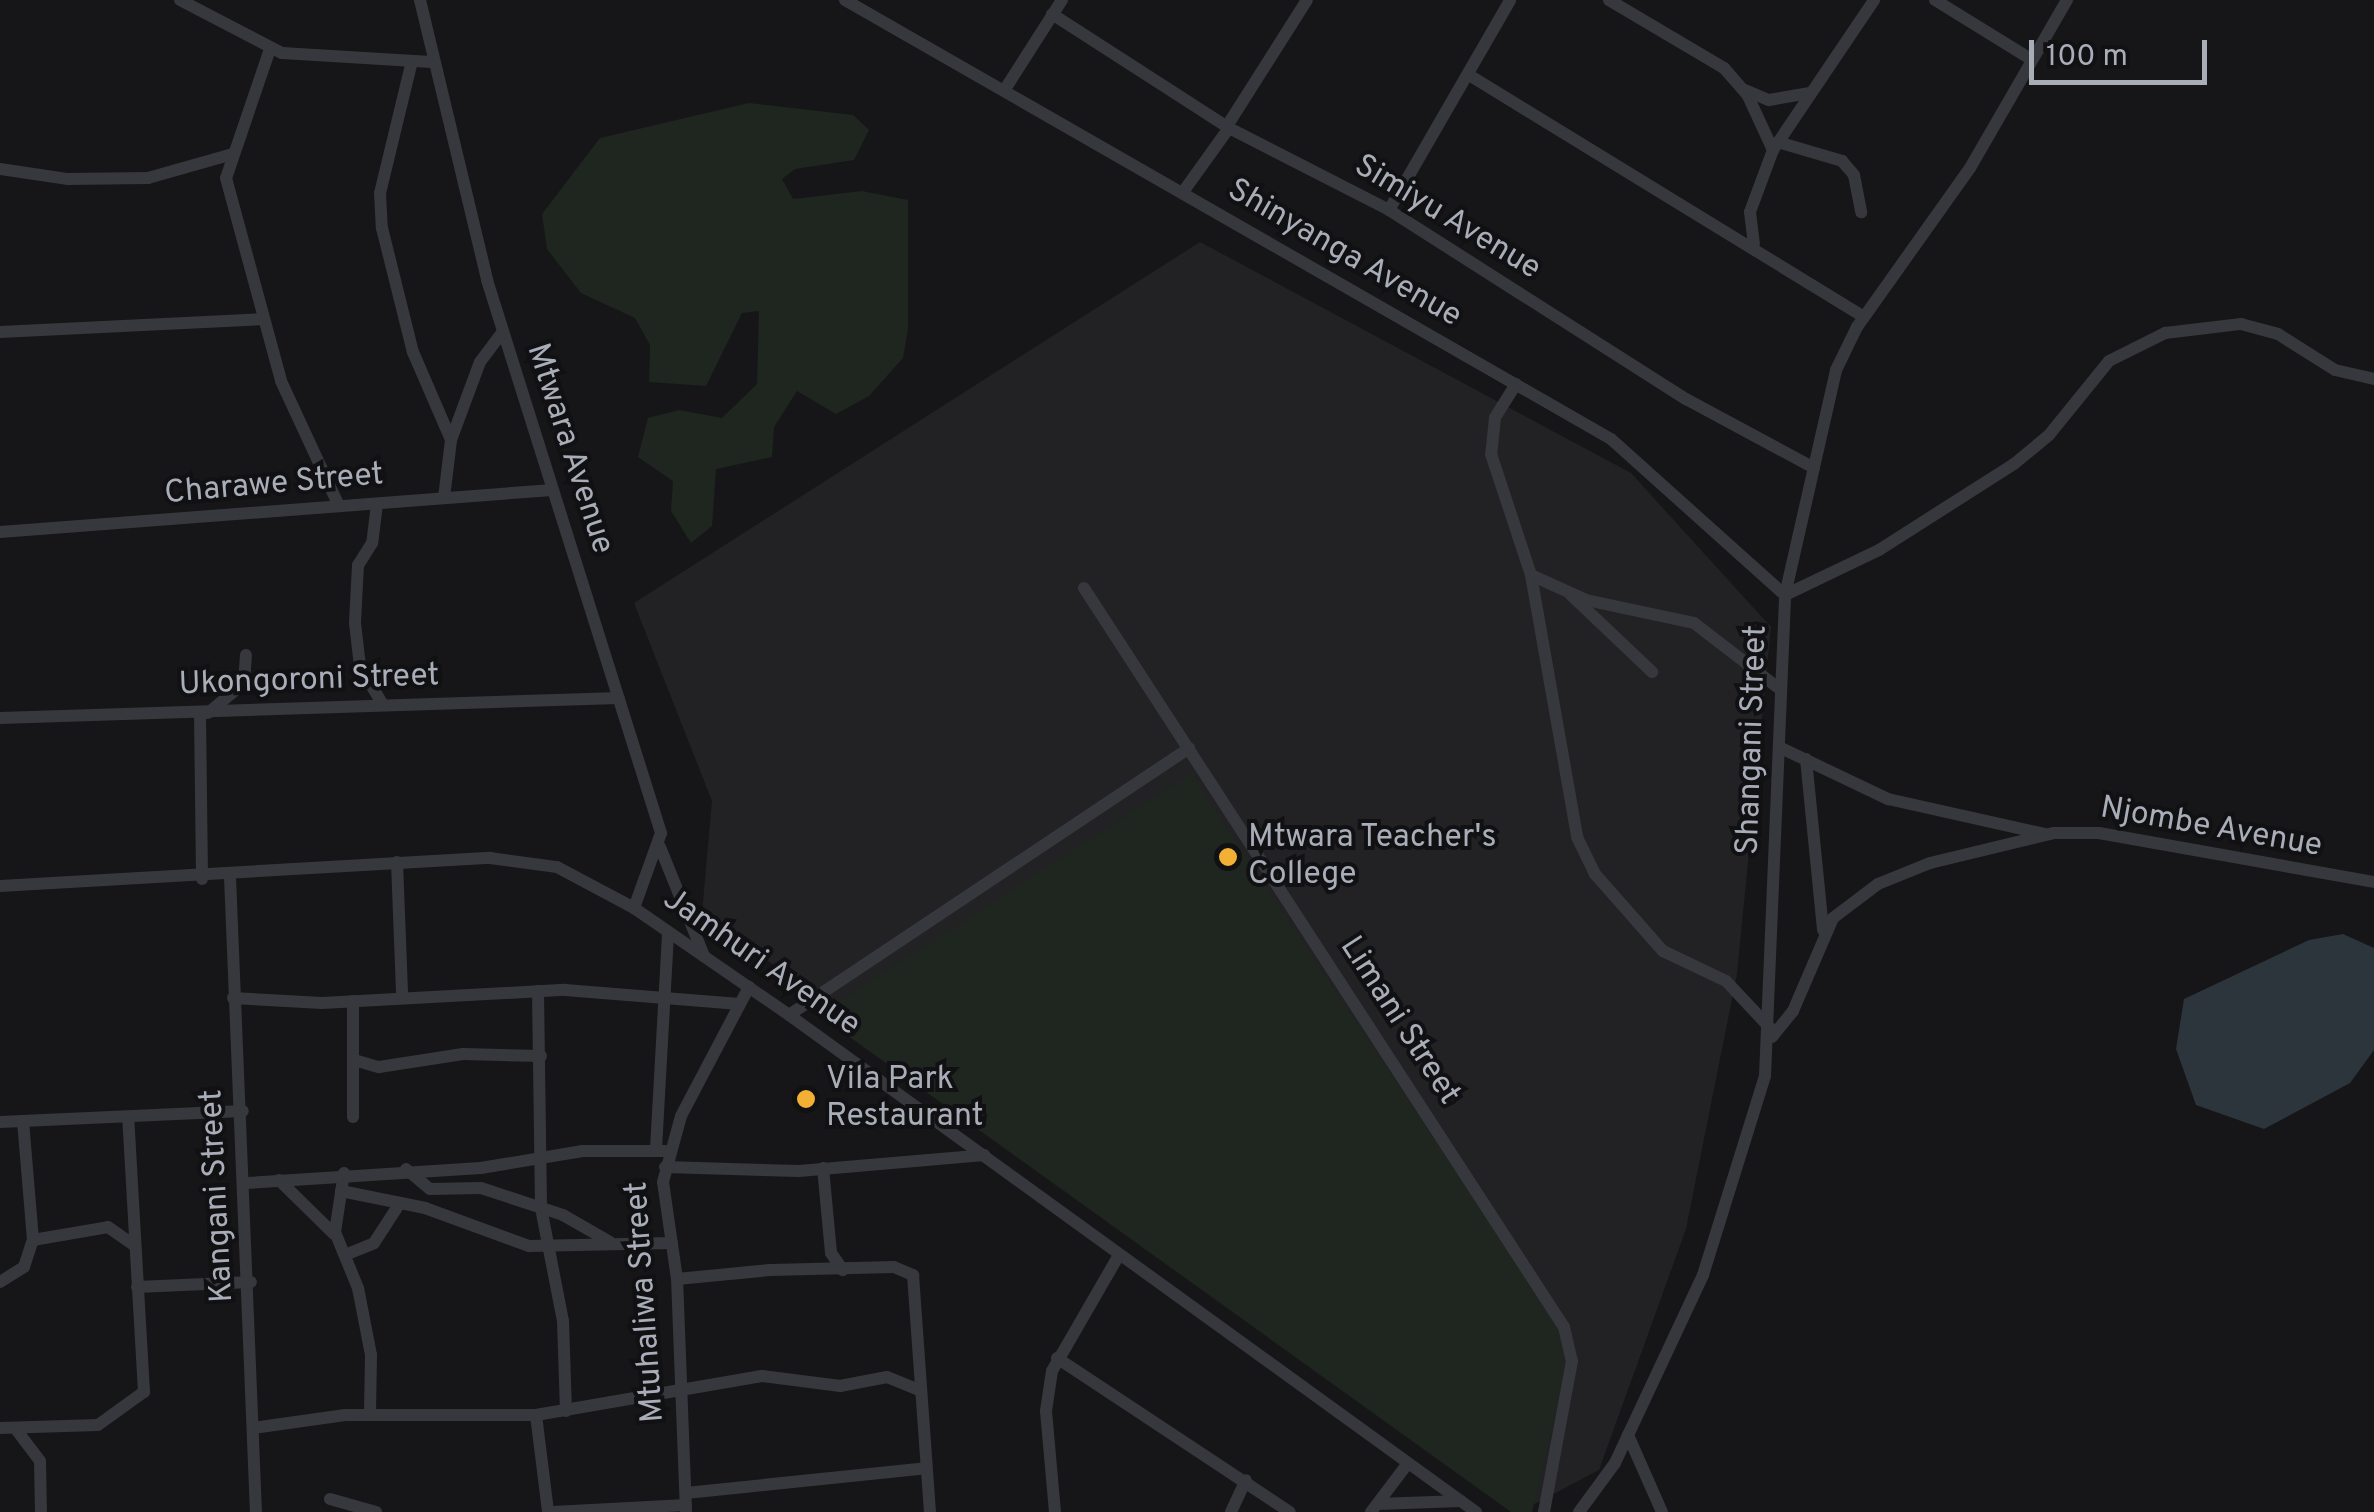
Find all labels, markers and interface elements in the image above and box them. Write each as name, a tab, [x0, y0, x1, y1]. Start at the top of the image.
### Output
scale bar	[2034, 20, 2212, 82]
text: 100 m	[2046, 39, 2128, 76]
street label: Simiyu Avenue	[1346, 147, 1548, 289]
street label: Shinyanga Avenue	[1220, 171, 1468, 337]
street label: Mtwara Avenue	[517, 338, 621, 560]
street label: Charawe Street	[163, 456, 385, 514]
street label: Shangani Street	[1730, 624, 1776, 856]
street label: Ukongoroni Street	[178, 657, 440, 705]
street label: Njombe Avenue	[2096, 789, 2326, 867]
place label: Mtwara Teacher's College	[1248, 820, 1498, 895]
marker: Mtwara Teacher's College	[1217, 846, 1239, 868]
street label: Jamhuri Avenue	[655, 880, 867, 1046]
street label: Limani Street	[1331, 930, 1467, 1112]
place label: Vila Park Restaurant	[826, 1062, 984, 1137]
street label: Kangani Street	[193, 1088, 243, 1304]
marker: Vila Park Restaurant	[795, 1088, 817, 1110]
street label: Mtuhaliwa Street	[618, 1180, 674, 1424]

